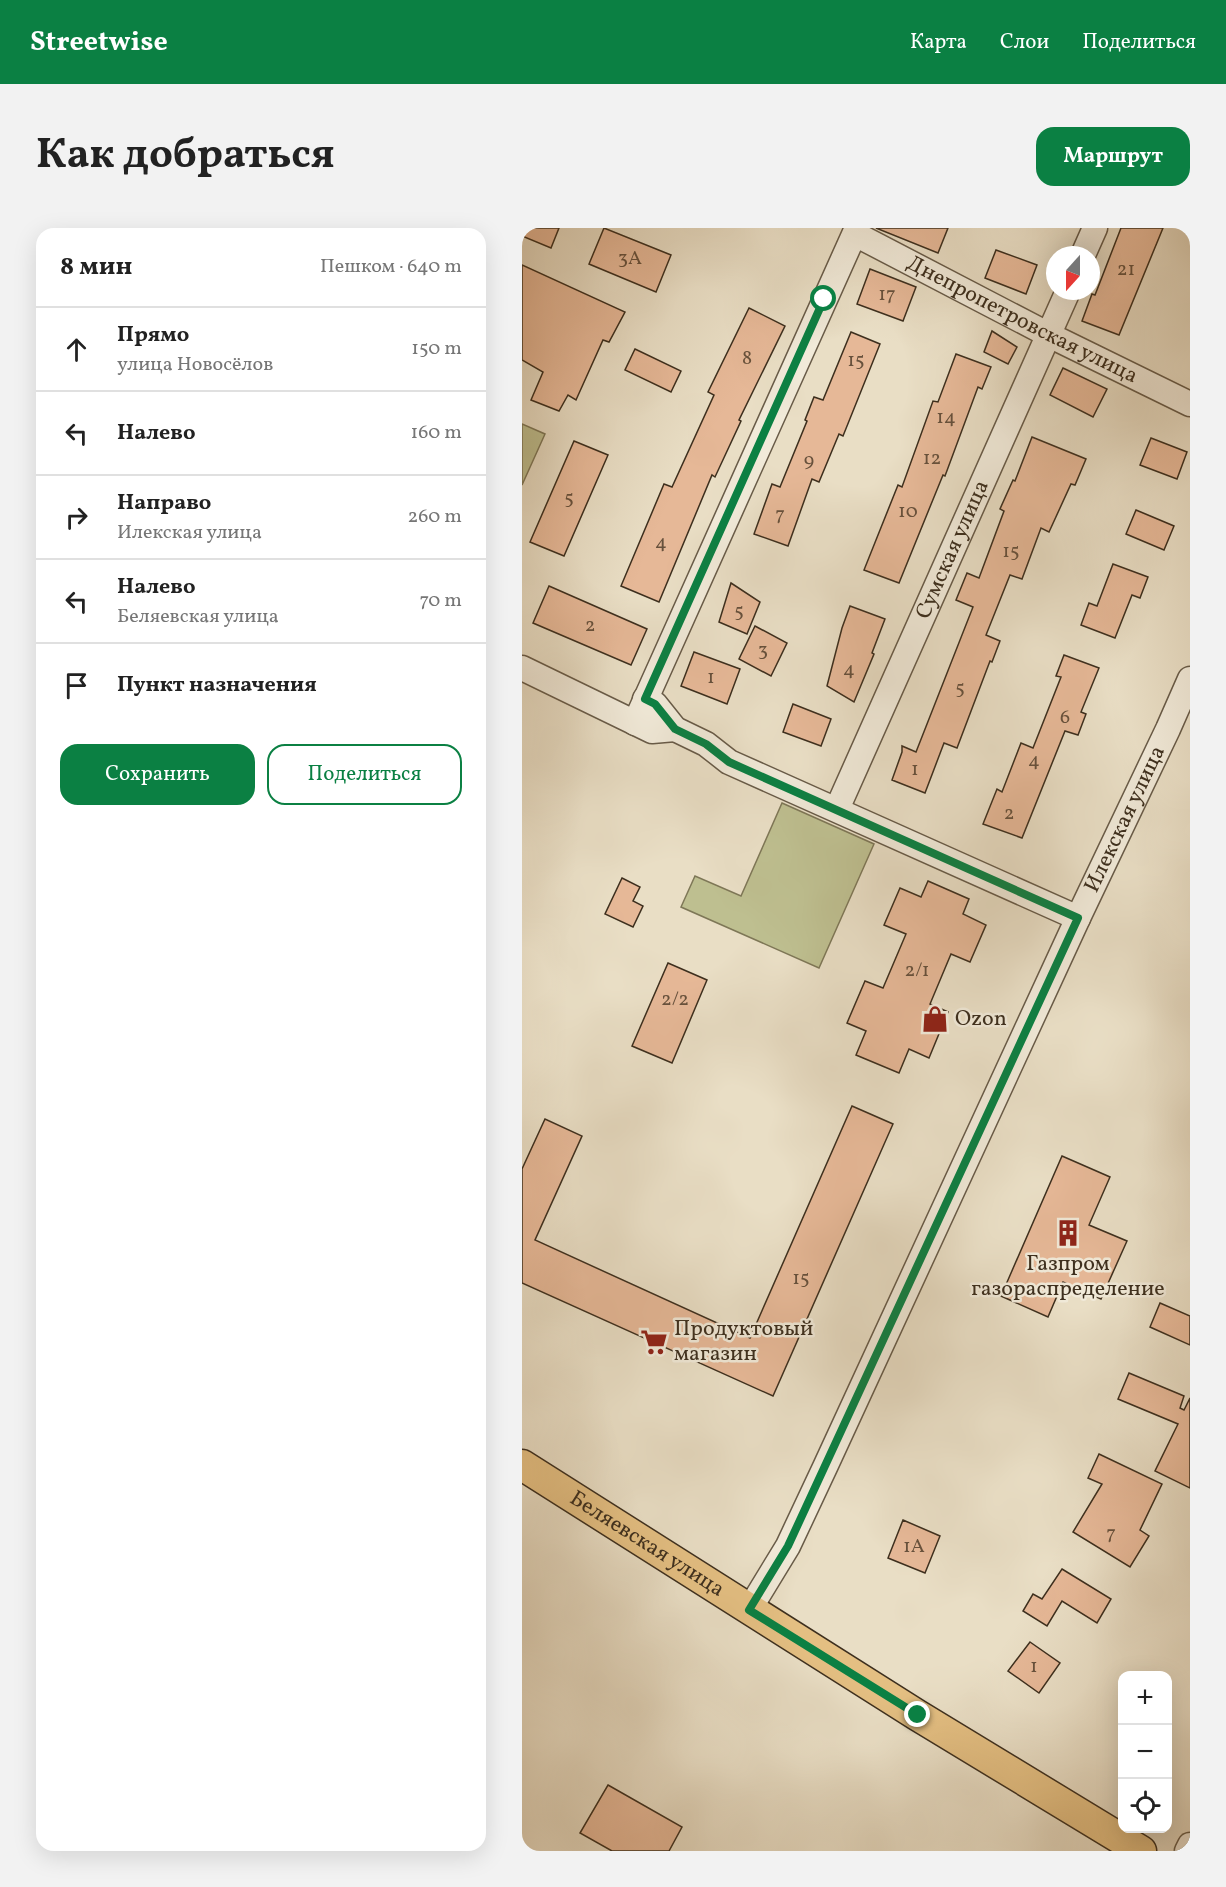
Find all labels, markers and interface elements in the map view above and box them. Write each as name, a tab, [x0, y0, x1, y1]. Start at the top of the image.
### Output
text: Streetwise	[30, 23, 168, 62]
text: Карта	[910, 28, 967, 57]
text: Слои	[1000, 28, 1049, 57]
text: Поделиться	[1082, 28, 1196, 57]
text: Как добраться	[36, 127, 335, 186]
button: Маршрут	[1036, 127, 1190, 186]
house number: 3А	[618, 245, 642, 273]
north arrow	[1046, 246, 1100, 300]
street label: Днепропетровская улица	[901, 248, 1143, 392]
text: 8 мин	[60, 249, 132, 285]
text: Пешком · 640 m	[320, 253, 462, 281]
house number: 21	[1117, 256, 1135, 284]
house number: 17	[878, 281, 896, 309]
route start	[810, 285, 836, 311]
text: Прямо	[117, 320, 189, 351]
icon: ahead	[60, 333, 93, 366]
text: 150 m	[411, 335, 462, 363]
house number: 8	[742, 345, 752, 373]
house number: 15	[847, 347, 865, 375]
text: улица Новосёлов	[117, 351, 273, 379]
house number: 14	[936, 404, 956, 432]
icon: left	[60, 417, 93, 450]
text: Налево	[117, 418, 196, 449]
text: 160 m	[410, 419, 462, 447]
house number: 12	[923, 445, 941, 473]
house number: 9	[804, 447, 814, 475]
street label: Сумская улица	[908, 475, 997, 624]
house number: 5	[564, 485, 574, 513]
text: Направо	[117, 488, 211, 519]
house number: 10	[898, 498, 918, 526]
icon: right	[60, 501, 93, 534]
house number: 7	[775, 501, 785, 529]
text: 260 m	[407, 503, 462, 531]
text: Илекская улица	[117, 519, 262, 547]
house number: 4	[655, 529, 667, 557]
house number: 15	[1002, 538, 1020, 566]
text: Налево	[117, 572, 196, 603]
icon: left	[60, 585, 93, 618]
text: 70 m	[419, 587, 462, 615]
house number: 5	[734, 598, 744, 626]
text: Беляевская улица	[117, 603, 279, 631]
house number: 2	[585, 612, 595, 640]
house number: 3	[758, 637, 768, 665]
house number: 4	[843, 656, 855, 684]
house number: 1	[707, 664, 715, 692]
icon: arrive	[60, 669, 93, 702]
text: Пункт назначения	[117, 670, 317, 701]
house number: 5	[955, 675, 965, 703]
house number: 6	[1060, 704, 1070, 732]
street label: Илекская улица	[1077, 741, 1173, 898]
button: Сохранить	[60, 744, 255, 805]
button: Поделиться	[267, 744, 462, 805]
house number: 4	[1028, 747, 1040, 775]
house number: 1	[911, 756, 919, 784]
house number: 2	[1004, 800, 1014, 828]
house number: 2/1	[904, 957, 930, 985]
house number: 2/2	[661, 986, 689, 1014]
shop icon: Ozon	[920, 1004, 950, 1034]
place label: Ozon	[955, 1004, 1007, 1035]
building icon: Газпром газораспределение	[1053, 1218, 1083, 1248]
place label: Газпром газораспределение	[971, 1249, 1165, 1305]
house number: 15	[792, 1265, 810, 1293]
place label: Продуктовый магазин	[674, 1314, 813, 1370]
supermarket icon: Продуктовый магазин	[639, 1327, 669, 1357]
street label: Беляевская улица	[564, 1483, 731, 1605]
house number: 7	[1106, 1520, 1116, 1548]
house number: 1А	[903, 1533, 925, 1561]
house number: 1	[1030, 1653, 1038, 1681]
map controls	[1118, 1671, 1172, 1833]
button: +	[1118, 1671, 1172, 1725]
route end	[904, 1701, 930, 1727]
button: −	[1118, 1725, 1172, 1779]
button: locate	[1118, 1779, 1172, 1833]

